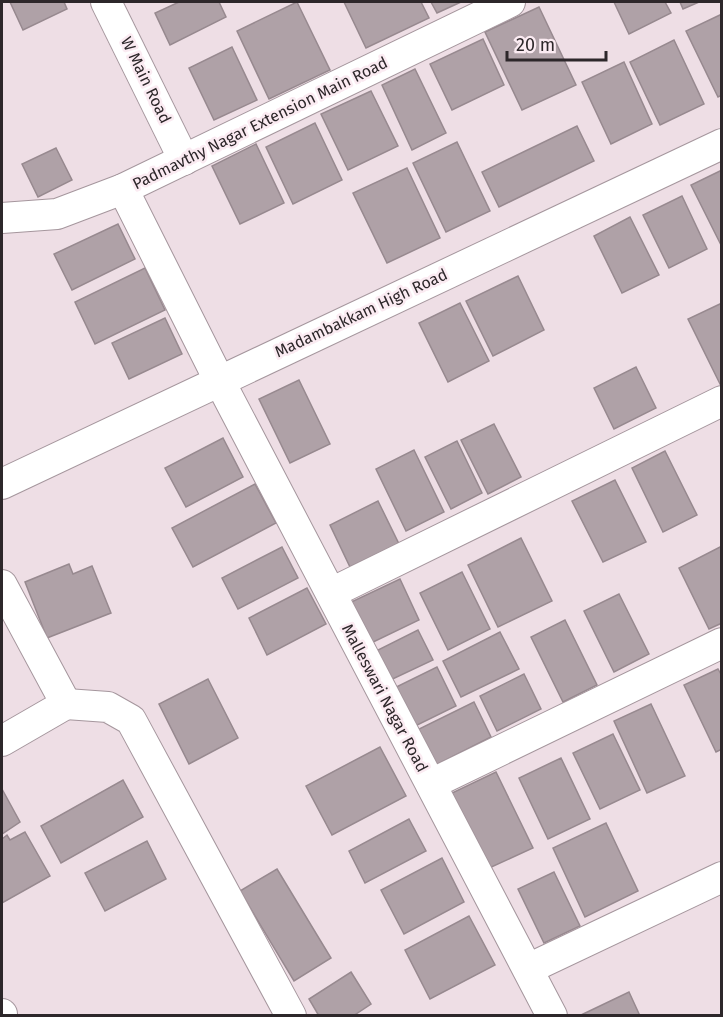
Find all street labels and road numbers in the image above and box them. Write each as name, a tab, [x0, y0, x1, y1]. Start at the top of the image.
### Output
street label: W Main Road	[117, 34, 175, 126]
street label: Padmavthy Nagar Extension Main Road	[129, 53, 391, 193]
street label: Madambakkam High Road	[272, 265, 450, 361]
street label: Malleswari Nagar Road	[338, 621, 432, 775]

